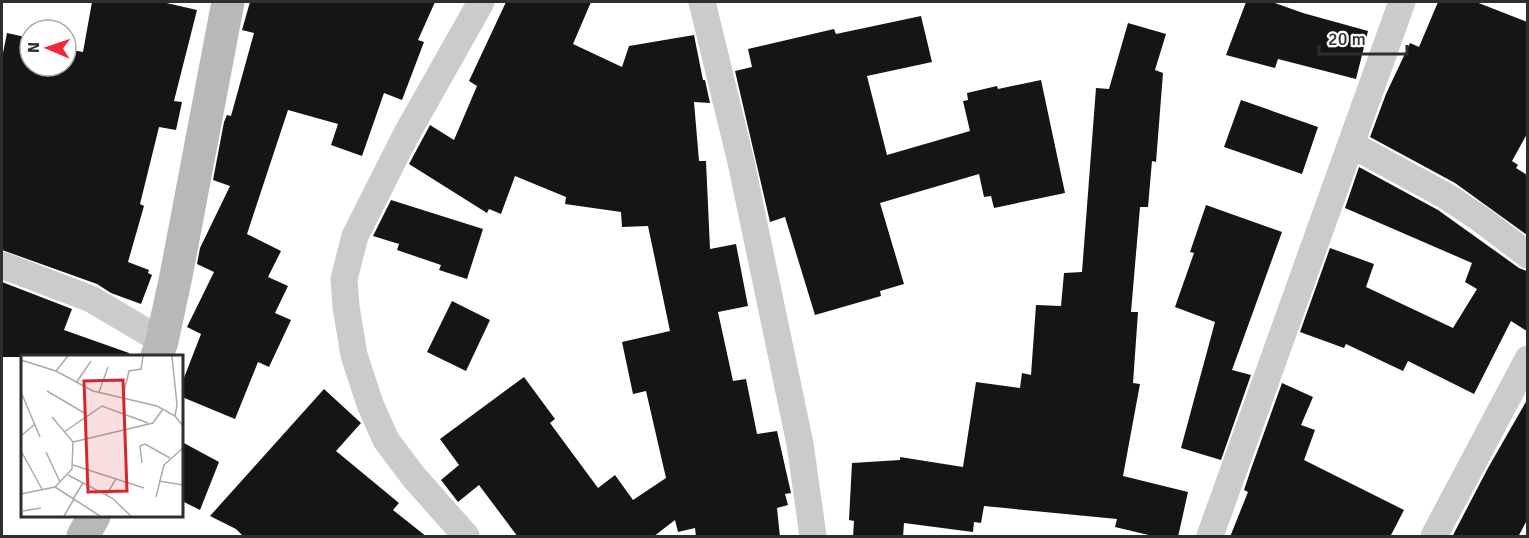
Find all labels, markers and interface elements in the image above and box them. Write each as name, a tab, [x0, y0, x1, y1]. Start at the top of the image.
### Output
north arrow	[18, 18, 78, 78]
scale bar	[1319, 18, 1408, 56]
text: 20 m	[1328, 28, 1366, 50]
text: N	[24, 42, 44, 53]
inset map	[21, 355, 183, 517]

